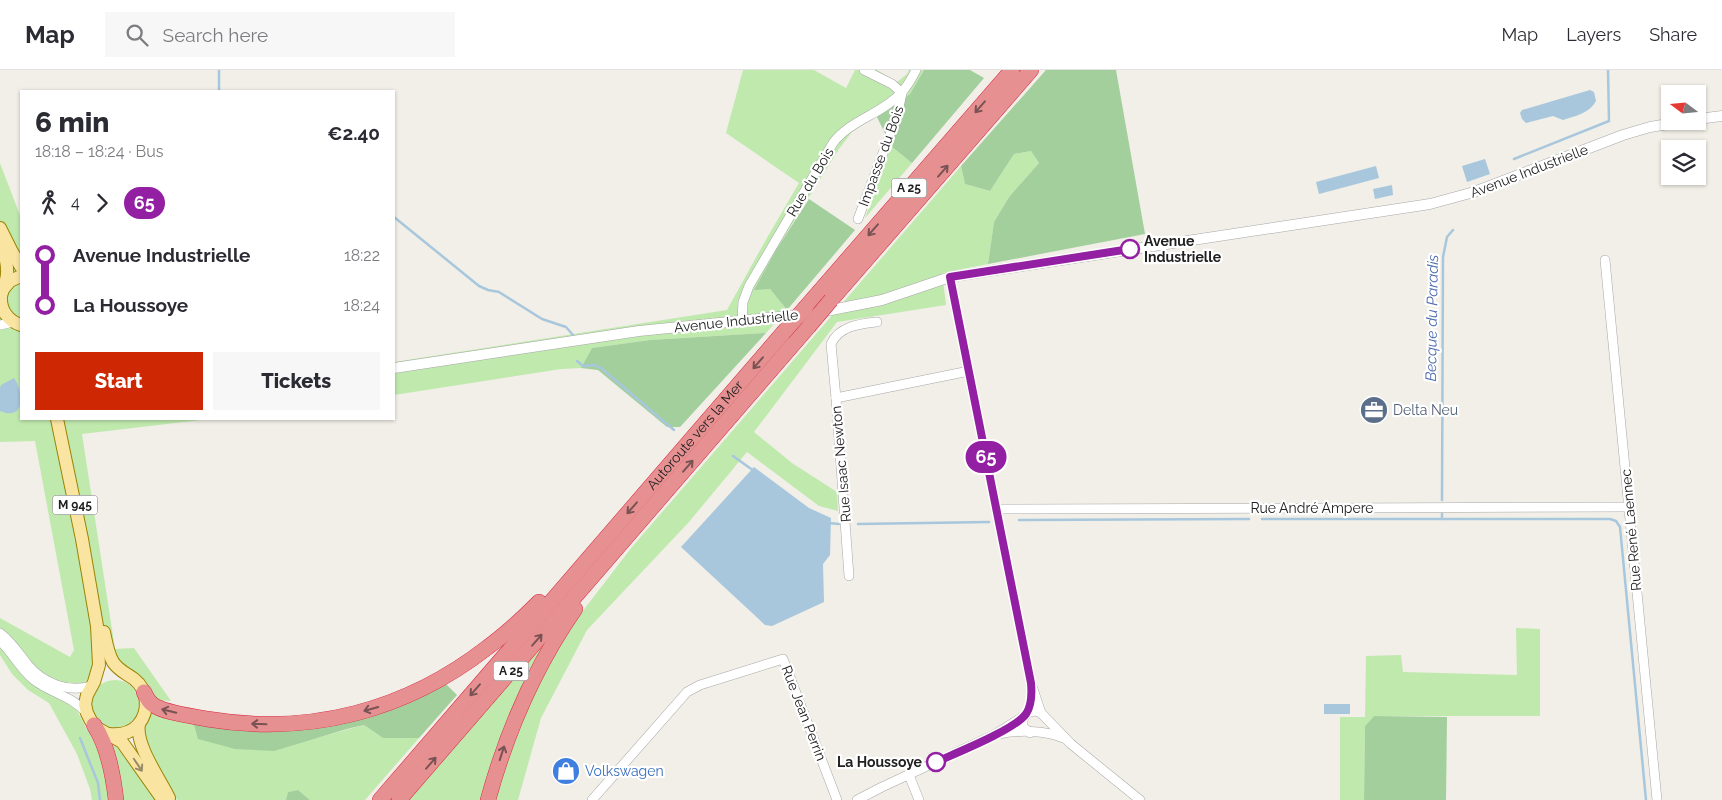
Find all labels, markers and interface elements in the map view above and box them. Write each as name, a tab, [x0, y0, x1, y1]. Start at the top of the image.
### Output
search box	[105, 12, 455, 57]
text: Map	[25, 20, 75, 49]
icon: search	[123, 21, 151, 49]
text: Search here	[163, 24, 268, 46]
text: Map	[1502, 24, 1538, 45]
text: Layers	[1566, 24, 1621, 45]
text: Share	[1649, 24, 1697, 45]
north arrow	[1661, 85, 1706, 130]
map controls	[1661, 85, 1706, 185]
one-way arrow	[974, 100, 985, 113]
street label: Impasse du Bois	[855, 103, 907, 209]
text: 6 min	[35, 106, 109, 139]
text: €2.40	[327, 122, 380, 144]
button: layers	[1661, 140, 1706, 185]
street label: Avenue Industrielle	[1468, 141, 1590, 201]
text: 18:18 – 18:24 · Bus	[35, 142, 163, 161]
street label: Rue du Bois	[783, 145, 837, 219]
one-way arrow	[937, 165, 948, 178]
road number: A 25	[892, 179, 926, 198]
icon: walk	[35, 189, 63, 217]
icon: forward	[88, 189, 116, 217]
text: 65	[134, 192, 155, 213]
text: 4	[71, 193, 80, 212]
one-way arrow	[868, 223, 879, 236]
place label: Avenue Industrielle	[1144, 233, 1222, 265]
marker: Avenue Industrielle	[1120, 239, 1140, 259]
text: Avenue Industrielle	[73, 244, 250, 266]
text: 18:22	[344, 246, 380, 265]
water label: Becque du Paradis	[1422, 254, 1442, 382]
text: La Houssoye	[73, 294, 188, 316]
text: 18:24	[344, 296, 380, 315]
street label: Avenue Industrielle	[673, 307, 799, 335]
button: Start	[35, 352, 203, 410]
button: Tickets	[213, 352, 380, 410]
one-way arrow	[753, 356, 764, 369]
street label: Autoroute vers la Mer	[643, 377, 746, 493]
office icon: Delta Neu	[1359, 395, 1389, 425]
place label: Delta Neu	[1393, 402, 1458, 418]
street label: Rue Isaac Newton	[828, 405, 854, 523]
line badge: 65	[964, 441, 1008, 473]
text: 65	[976, 446, 996, 467]
one-way arrow	[682, 459, 694, 472]
street label: Rue René Laennec	[1618, 468, 1644, 592]
road number: M 945	[52, 496, 98, 514]
street label: Rue André Ampere	[1250, 500, 1374, 516]
one-way arrow	[626, 502, 638, 515]
one-way arrow	[532, 634, 543, 647]
road number: A 25	[494, 662, 528, 680]
street label: Rue Jean Perrin	[778, 663, 830, 763]
one-way arrow	[469, 684, 480, 697]
one-way arrow	[363, 704, 379, 714]
one-way arrow	[162, 706, 178, 715]
one-way arrow	[251, 719, 268, 729]
one-way arrow	[497, 745, 507, 761]
marker: La Houssoye	[926, 752, 946, 772]
place label: La Houssoye	[837, 754, 923, 770]
shop icon: Volkswagen	[551, 756, 581, 786]
one-way arrow	[134, 757, 144, 771]
one-way arrow	[425, 757, 436, 770]
place label: Volkswagen	[585, 763, 664, 779]

